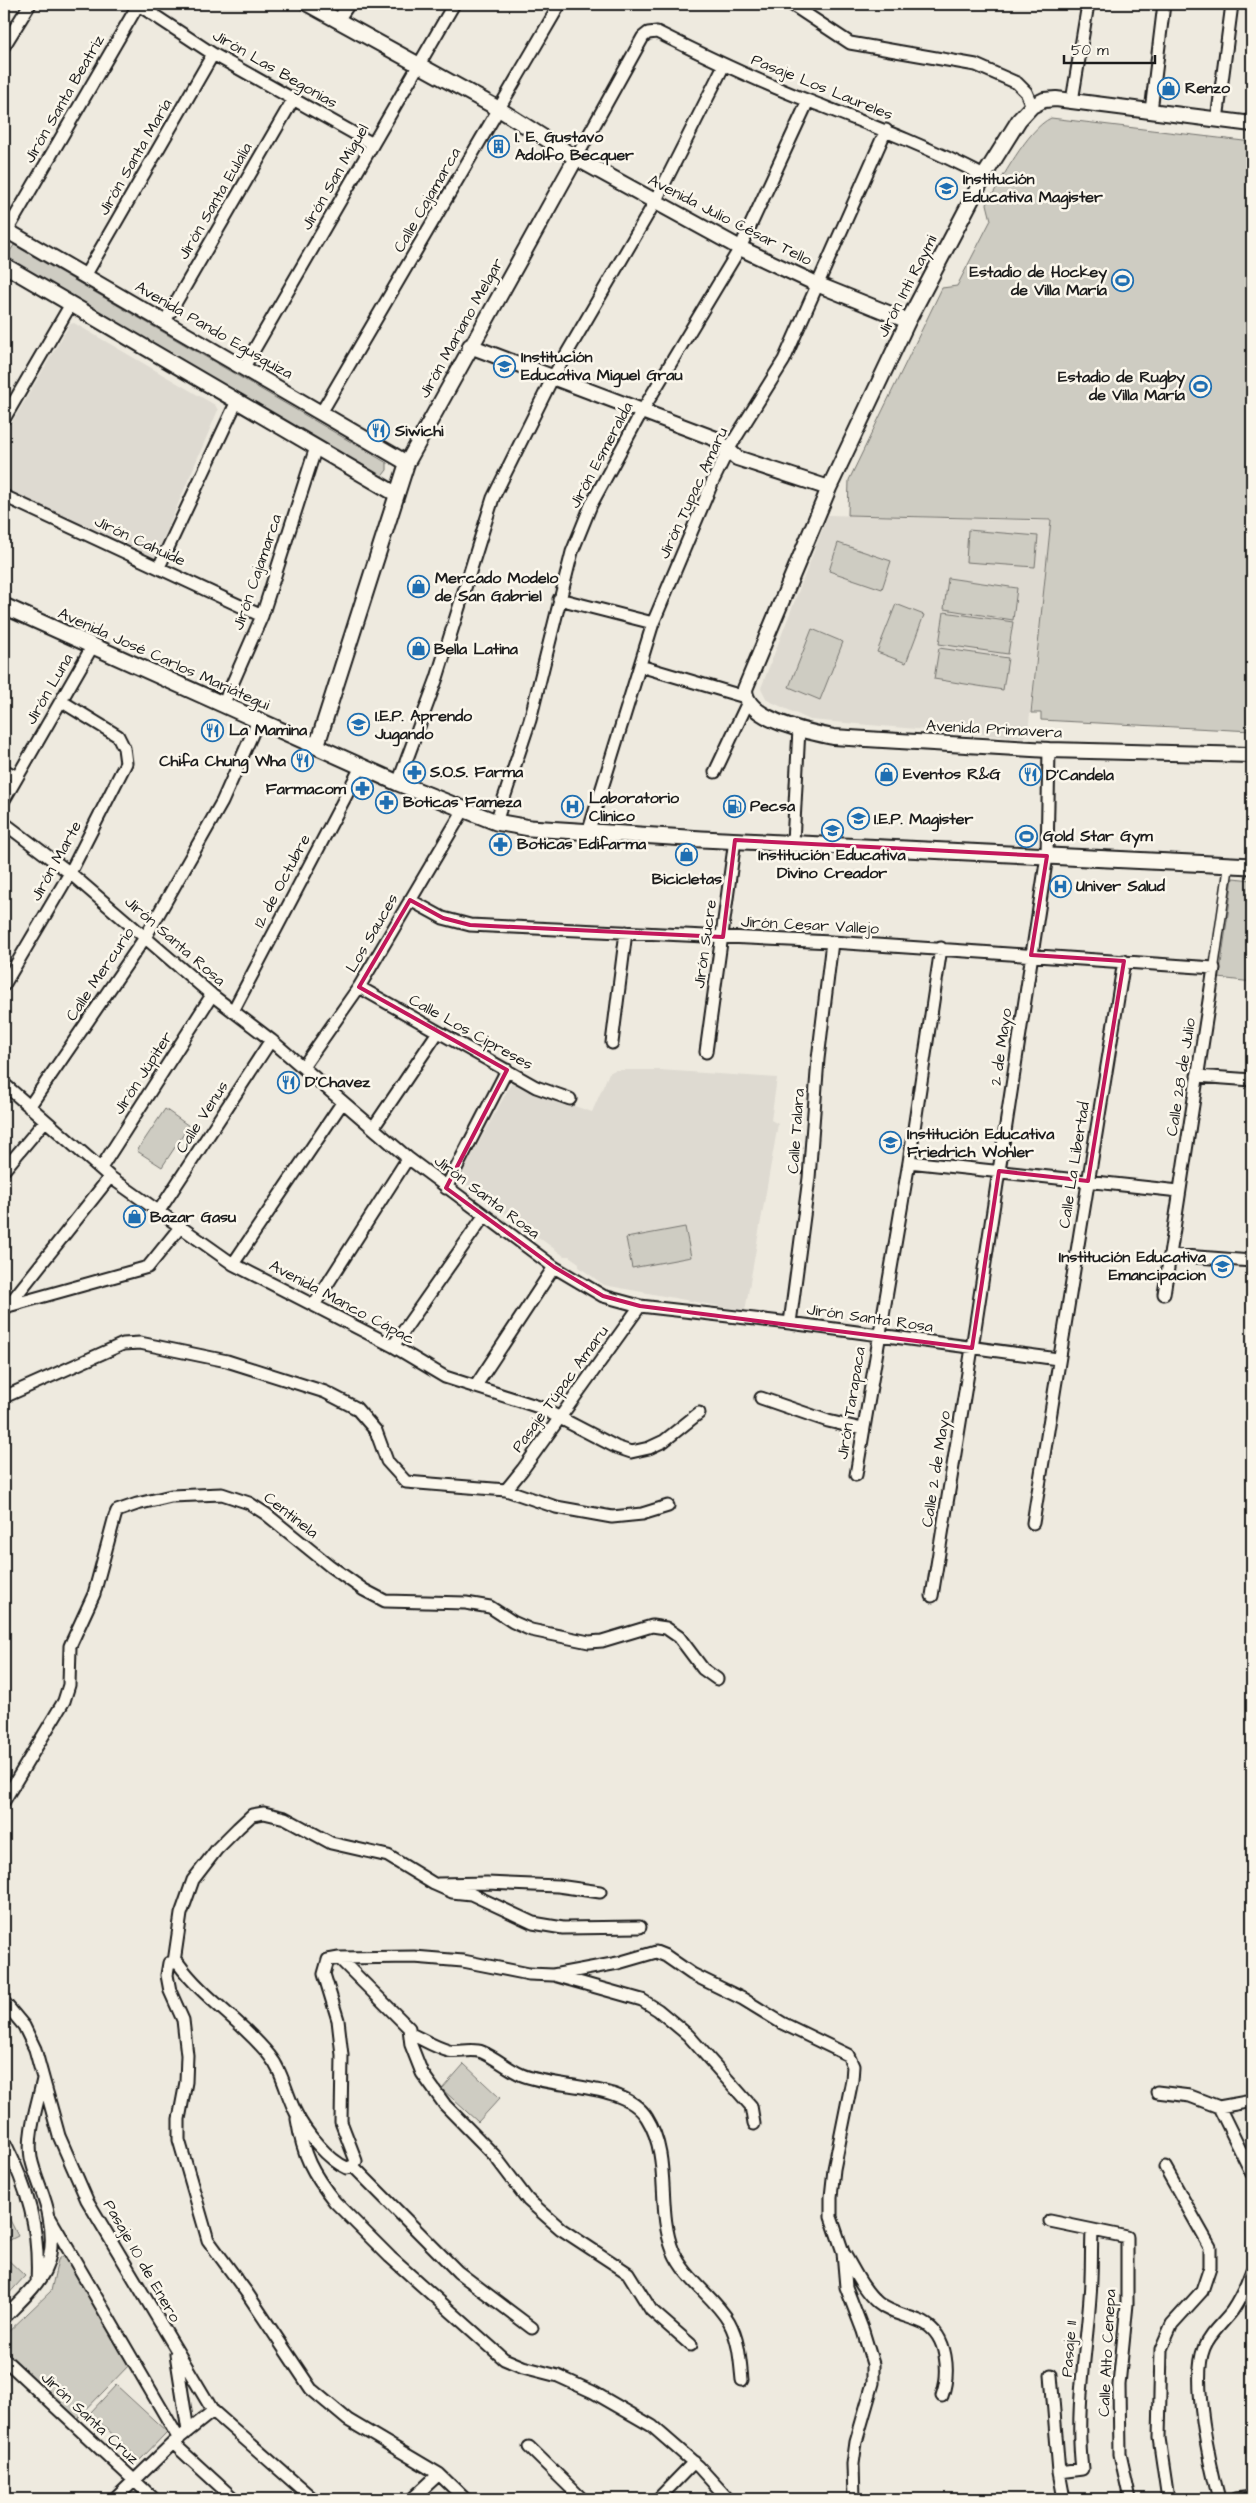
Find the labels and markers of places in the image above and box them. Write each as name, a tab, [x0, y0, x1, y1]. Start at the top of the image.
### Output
shop icon: Renzo	[1157, 76, 1181, 100]
place label: Renzo	[1185, 77, 1231, 99]
place label: I. E. Gustavo Adolfo Becquer	[515, 126, 634, 166]
building icon: I. E. Gustavo Adolfo Becquer	[487, 134, 511, 158]
place label: Institución Educativa Magister	[963, 168, 1103, 210]
school or university icon: Institución Educativa Magister	[935, 176, 959, 200]
place label: Estadio de Hockey de Villa María	[970, 261, 1108, 301]
sports icon: Estadio de Hockey de Villa María	[1111, 269, 1135, 293]
place label: Institución Educativa Miguel Grau	[521, 346, 683, 388]
school or university icon: Institución Educativa Miguel Grau	[493, 354, 517, 378]
place label: Estadio de Rugby de Villa María	[1058, 366, 1186, 406]
sports icon: Estadio de Rugby de Villa María	[1189, 374, 1213, 398]
restaurant icon: Siwichi	[367, 419, 391, 443]
place label: Siwichi	[394, 420, 444, 442]
place label: Mercado Modelo de San Gabriel	[434, 567, 559, 607]
shop icon: Mercado Modelo de San Gabriel	[407, 575, 431, 599]
shop icon: Bella Latina	[406, 637, 430, 661]
place label: Bella Latina	[434, 638, 519, 660]
place label: I.E.P. Aprendo Jugando	[374, 705, 473, 747]
school or university icon: I.E.P. Aprendo Jugando	[347, 713, 371, 737]
restaurant icon: La Mamina	[201, 718, 225, 742]
place label: La Mamina	[229, 719, 308, 741]
restaurant icon: Chifa Chung Wha	[290, 749, 314, 773]
place label: Chifa Chung Wha	[159, 750, 287, 774]
pharmacy icon: S.O.S. Farma	[402, 760, 426, 784]
place label: S.O.S. Farma	[429, 761, 524, 783]
shop icon: Eventos R&G	[875, 762, 899, 786]
place label: Eventos R&G	[903, 763, 1001, 785]
restaurant icon: D'Candela	[1018, 763, 1042, 787]
place label: D'Candela	[1046, 764, 1115, 786]
pharmacy icon: Farmacom	[350, 777, 374, 801]
place label: Farmacom	[266, 778, 347, 800]
place label: Laboratorio Clinico	[589, 787, 680, 827]
pharmacy icon: Boticas Fameza	[375, 790, 399, 814]
place label: Boticas Fameza	[403, 791, 522, 813]
fuel station icon: Pecsa	[722, 794, 746, 818]
hospital icon: Laboratorio Clinico	[561, 795, 585, 819]
place label: Pecsa	[750, 795, 796, 817]
school or university icon: I.E.P. Magister	[846, 807, 870, 831]
place label: I.E.P. Magister	[874, 808, 973, 832]
school or university icon: Institución Educativa Divino Creador	[820, 819, 844, 843]
sports icon: Gold Star Gym	[1015, 824, 1039, 848]
place label: Gold Star Gym	[1043, 825, 1153, 848]
pharmacy icon: Boticas Edifarma	[489, 832, 513, 856]
place label: Boticas Edifarma	[517, 833, 647, 855]
shop icon: Bicicletas	[675, 843, 699, 867]
place label: Institución Educativa Divino Creador	[758, 844, 907, 884]
place label: Bicicletas	[652, 868, 722, 890]
hospital icon: Univer Salud	[1048, 874, 1072, 898]
place label: Univer Salud	[1076, 875, 1166, 897]
restaurant icon: D'Chavez	[277, 1070, 301, 1094]
place label: D'Chavez	[305, 1071, 371, 1093]
place label: Institución Educativa Friedrich Wohler	[907, 1123, 1055, 1163]
school or university icon: Institución Educativa Friedrich Wohler	[879, 1131, 903, 1155]
shop icon: Bazar Gasu	[122, 1205, 146, 1229]
place label: Bazar Gasu	[150, 1206, 236, 1228]
place label: Institución Educativa Emancipacion	[1059, 1246, 1207, 1286]
school or university icon: Institución Educativa Emancipacion	[1210, 1254, 1234, 1278]

